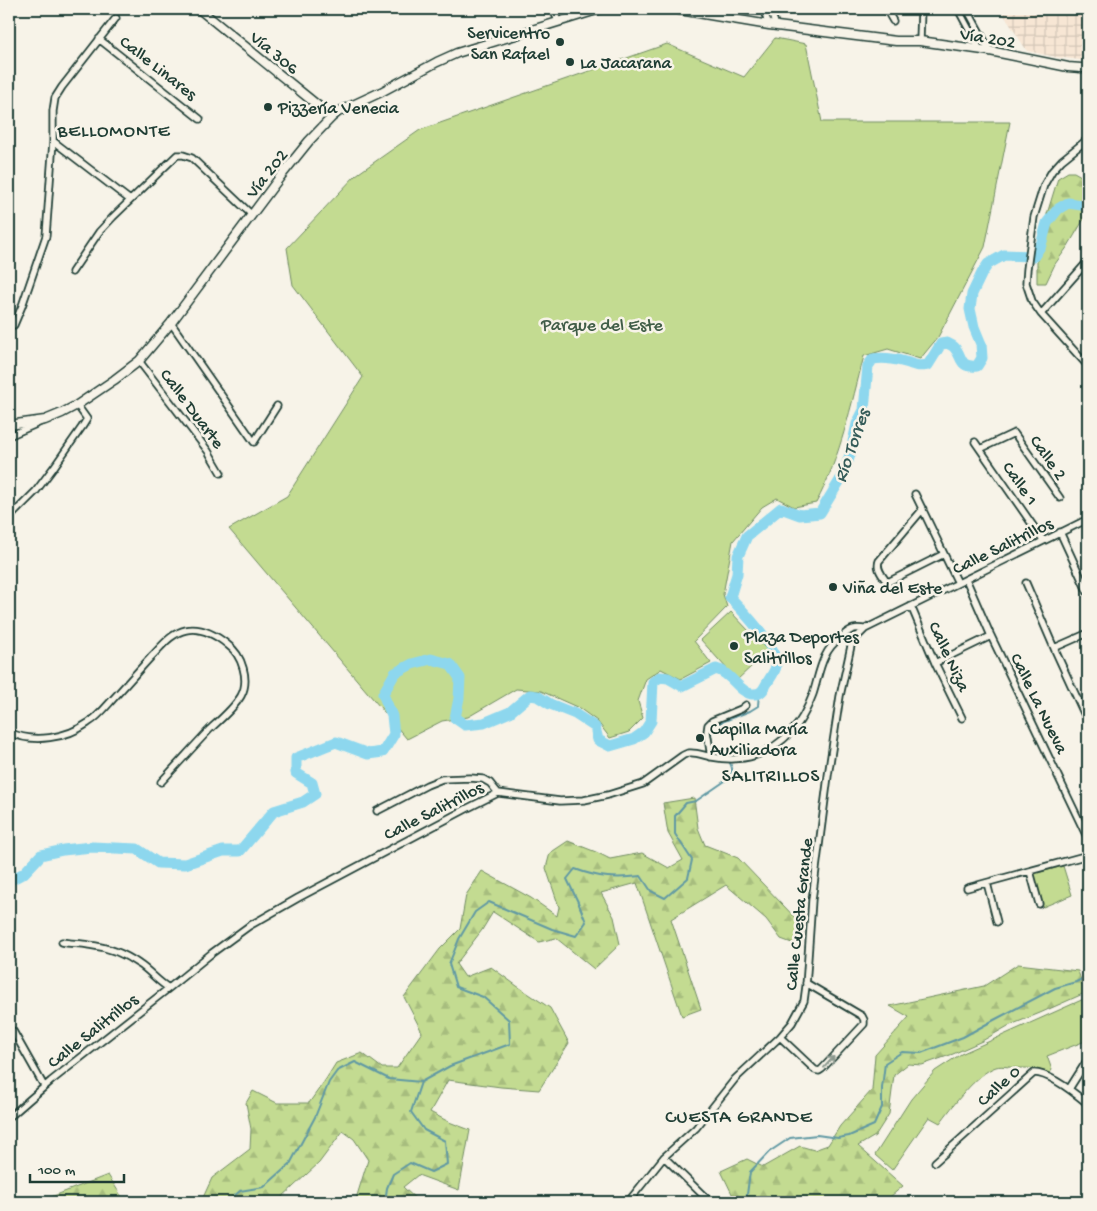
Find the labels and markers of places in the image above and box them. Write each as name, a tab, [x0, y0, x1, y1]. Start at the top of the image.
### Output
place label: Servicentro San Rafael	[467, 24, 550, 66]
marker: Servicentro San Rafael	[554, 36, 566, 48]
place label: La Jacarana	[580, 54, 672, 75]
marker: La Jacarana	[564, 56, 576, 68]
place label: Pizzería Venecia	[277, 99, 400, 120]
marker: Pizzería Venecia	[262, 101, 274, 113]
place label: Viña del Este	[842, 579, 943, 600]
marker: Viña del Este	[827, 581, 839, 593]
place label: Plaza Deportes Salitrillos	[743, 628, 860, 670]
marker: Plaza Deportes Salitrillos	[728, 640, 740, 652]
place label: Capilla María Auxiliadora	[710, 720, 808, 762]
marker: Capilla María Auxiliadora	[694, 732, 706, 744]

